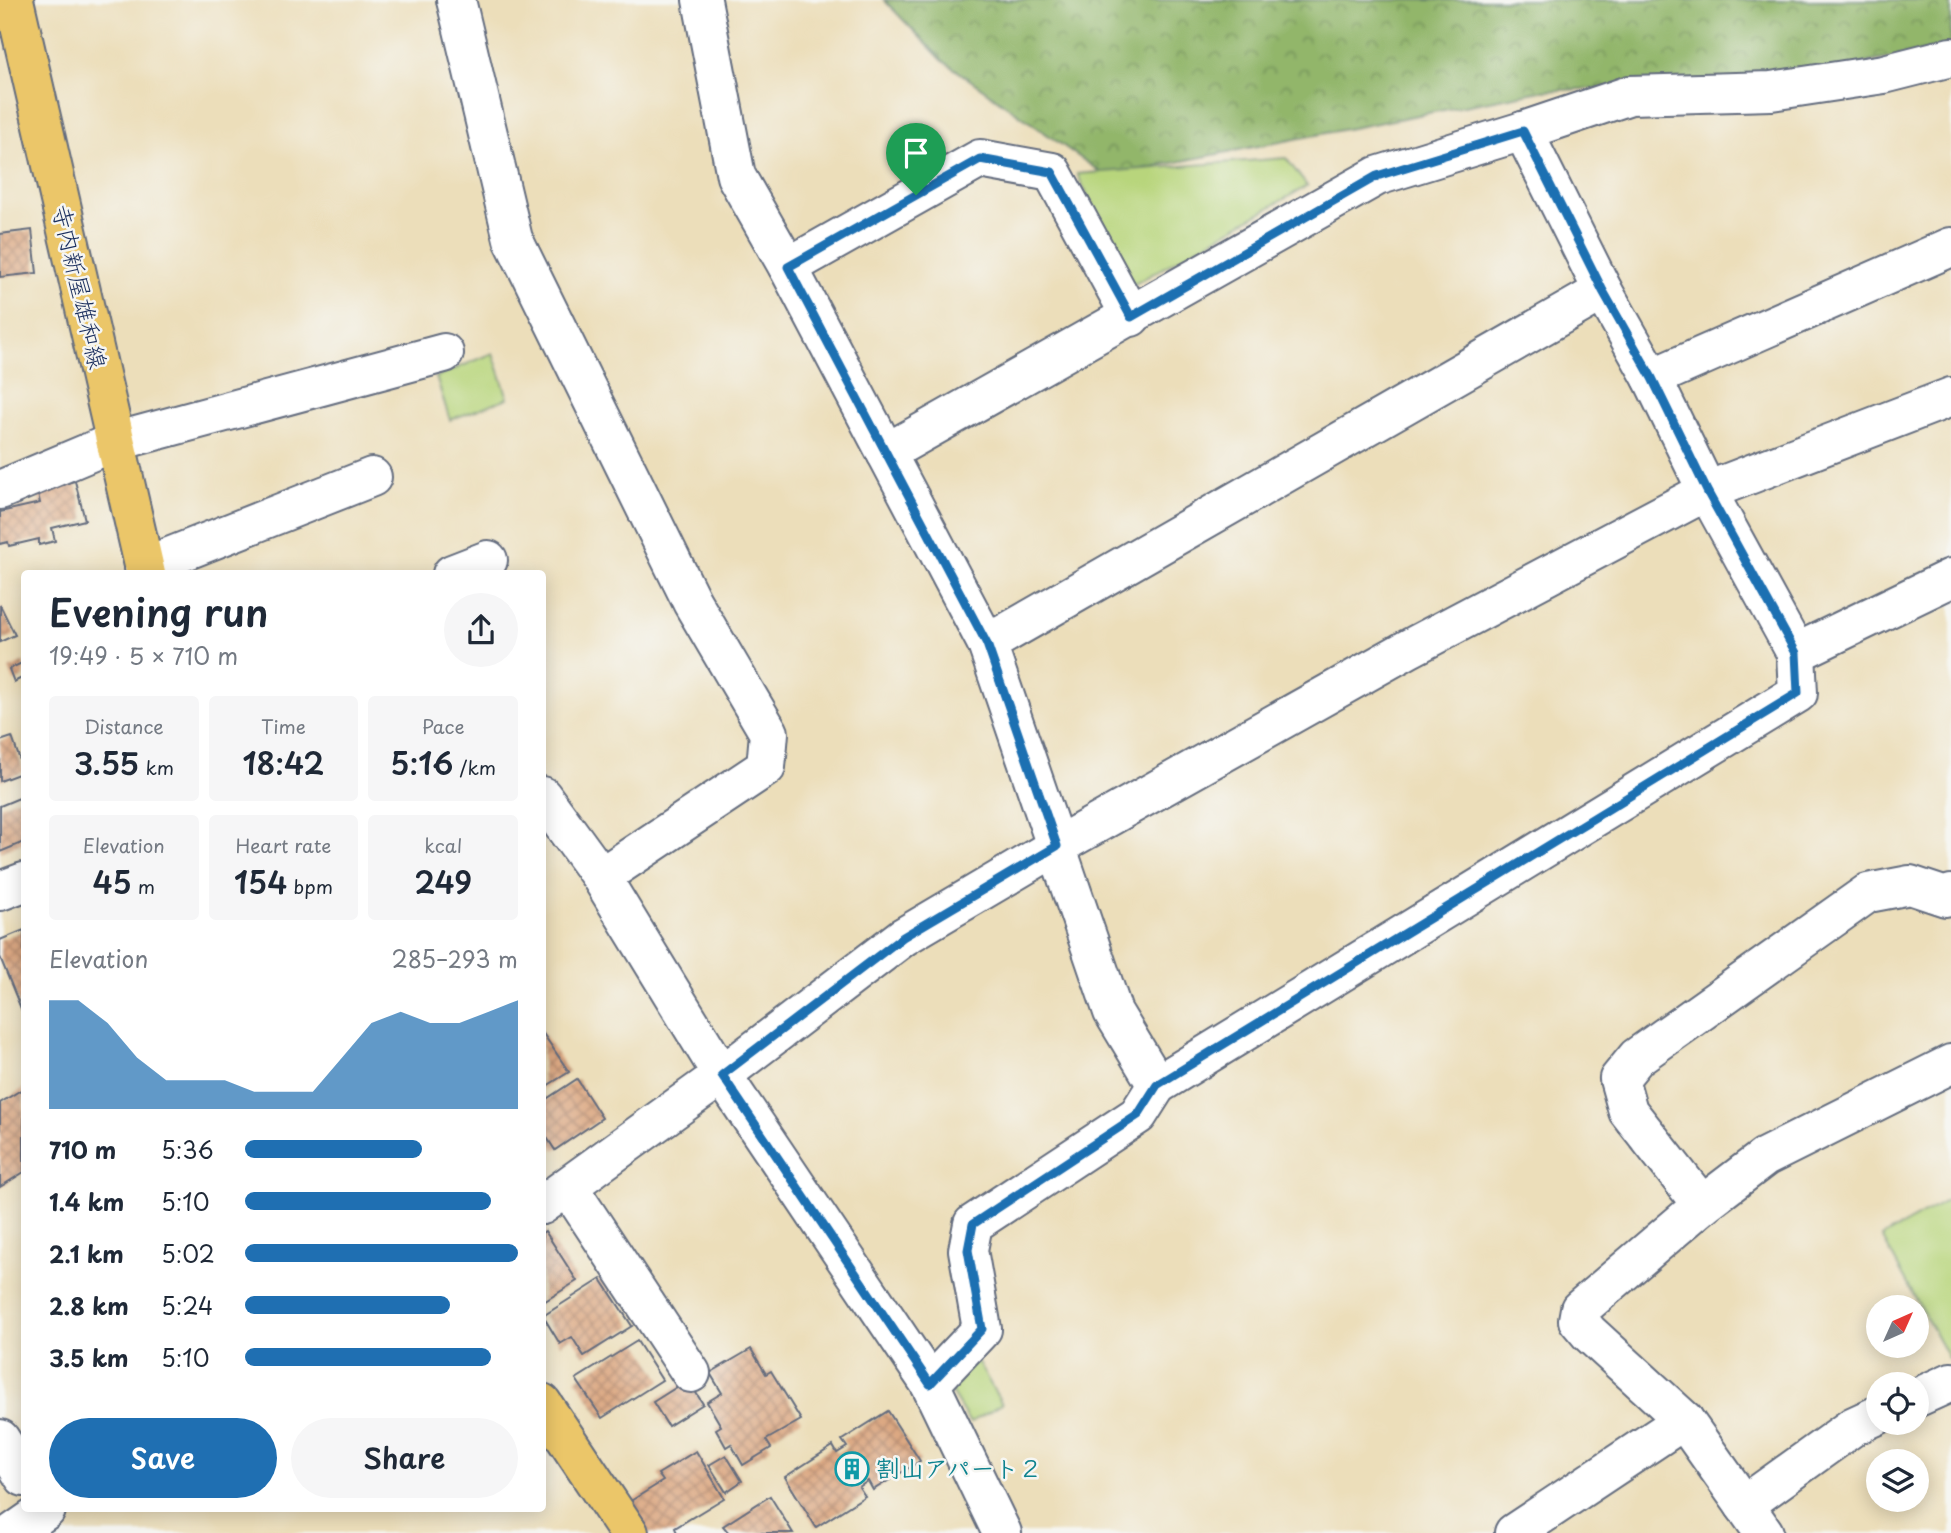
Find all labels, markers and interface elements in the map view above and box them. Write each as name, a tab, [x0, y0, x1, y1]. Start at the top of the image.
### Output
pin	[886, 123, 946, 195]
icon: arrive	[897, 134, 935, 172]
street label: 寺内新屋雄和線	[45, 201, 117, 372]
text: Evening run	[49, 583, 268, 640]
button: share	[444, 593, 518, 667]
text: 19:49 · 5 × 710 m	[49, 638, 238, 673]
text: Distance	[84, 712, 164, 740]
text: Time	[261, 712, 306, 740]
text: Pace	[422, 712, 465, 740]
text: 3.55	[74, 740, 139, 785]
text: 18:42	[243, 740, 324, 785]
text: 5:16	[390, 740, 453, 785]
text: km	[139, 753, 174, 781]
text: /km	[453, 753, 496, 781]
text: Elevation	[83, 831, 165, 859]
text: Heart rate	[236, 831, 331, 859]
text: kcal	[424, 831, 462, 859]
text: 45	[93, 859, 132, 904]
text: 154	[234, 859, 287, 904]
text: 249	[414, 859, 472, 904]
text: m	[132, 872, 155, 900]
text: bpm	[287, 872, 333, 900]
text: Elevation	[49, 941, 148, 976]
text: 285–293 m	[392, 941, 518, 976]
text: 710 m	[49, 1132, 116, 1167]
text: 5:36	[161, 1132, 214, 1167]
text: 1.4 km	[49, 1184, 124, 1219]
text: 5:10	[161, 1184, 209, 1219]
text: 2.1 km	[49, 1236, 124, 1271]
text: 5:02	[161, 1236, 215, 1271]
text: 2.8 km	[49, 1288, 129, 1323]
text: 5:24	[161, 1288, 213, 1323]
north arrow	[1866, 1295, 1928, 1358]
map controls	[1866, 1295, 1929, 1512]
text: 3.5 km	[49, 1340, 129, 1375]
text: 5:10	[161, 1340, 209, 1375]
button: locate	[1866, 1372, 1929, 1435]
button: Save	[49, 1418, 277, 1498]
button: Share	[291, 1418, 518, 1498]
place label: 割山アパート２	[876, 1449, 1043, 1485]
button: layers	[1866, 1449, 1929, 1512]
building icon: 割山アパート２	[833, 1450, 871, 1488]

